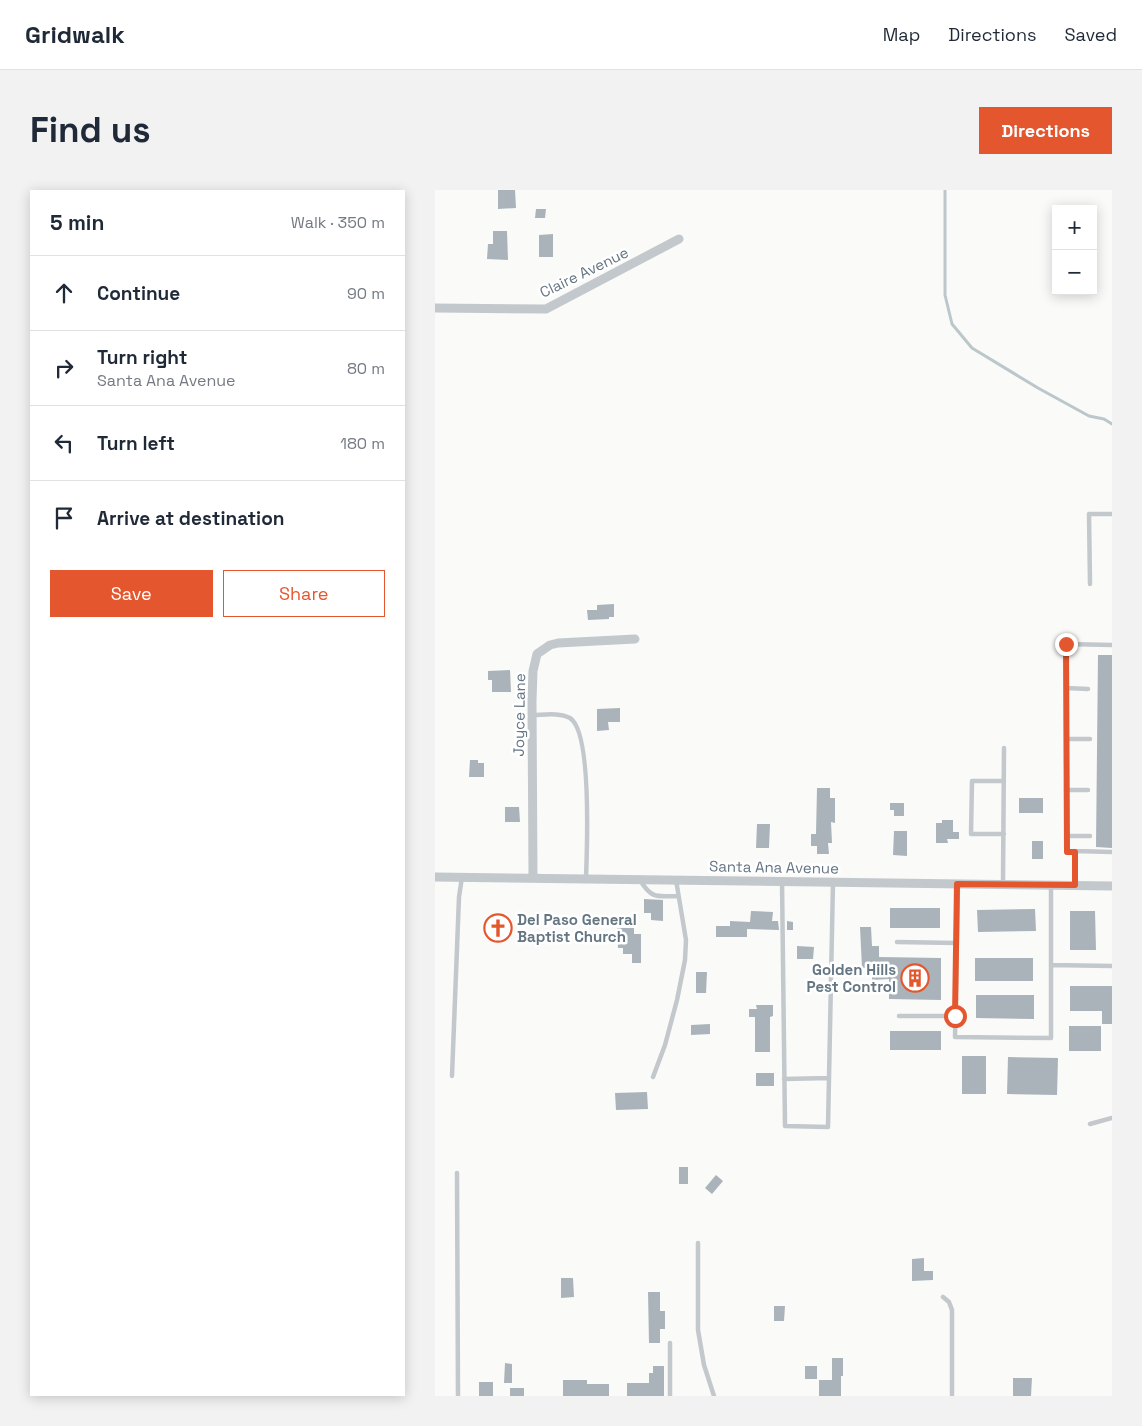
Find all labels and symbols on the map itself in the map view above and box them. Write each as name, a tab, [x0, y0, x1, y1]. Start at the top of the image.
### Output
street label: Claire Avenue	[536, 242, 632, 302]
route end	[1055, 633, 1078, 656]
street label: Joyce Lane	[509, 673, 529, 757]
street label: Santa Ana Avenue	[709, 856, 839, 878]
place label: Del Paso General Baptist Church	[517, 910, 637, 946]
church icon: Del Paso General Baptist Church	[483, 913, 513, 943]
place label: Golden Hills Pest Control	[807, 960, 896, 996]
building icon: Golden Hills Pest Control	[900, 963, 930, 993]
route start	[944, 1005, 967, 1028]

